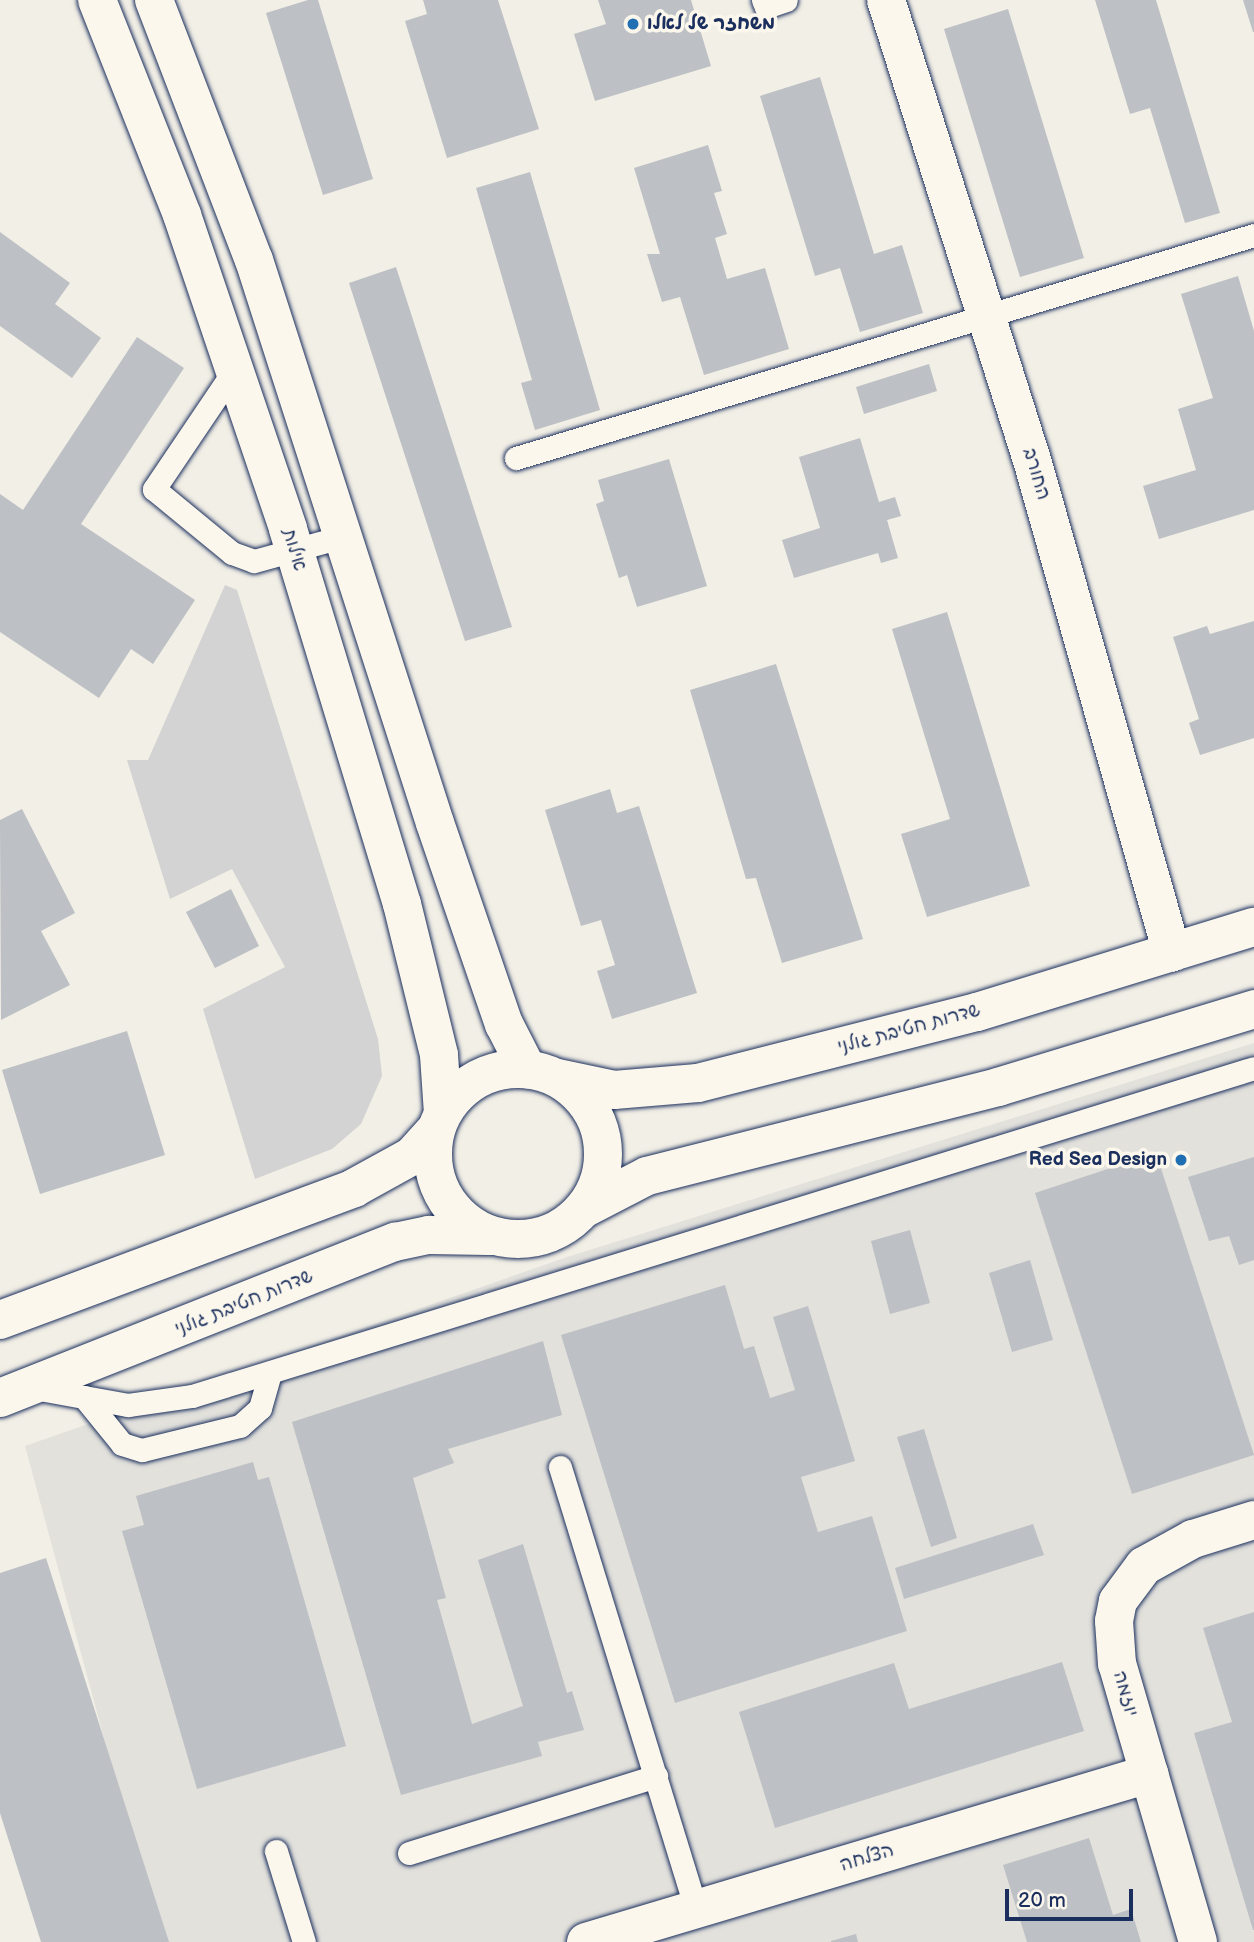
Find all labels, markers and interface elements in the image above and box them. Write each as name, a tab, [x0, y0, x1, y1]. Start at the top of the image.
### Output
place label: משחזר של לאלו	[647, 13, 775, 35]
marker: משחזר של לאלו	[625, 16, 641, 32]
street label: החורב	[1017, 445, 1055, 503]
street label: אילות	[277, 526, 311, 574]
street label: שדרות חטיבת גולני	[835, 999, 983, 1059]
place label: Red Sea Design	[1029, 1149, 1167, 1171]
marker: Red Sea Design	[1173, 1152, 1189, 1168]
street label: שדרות חטיבת גולני	[172, 1265, 316, 1341]
street label: יוזמה	[1108, 1668, 1142, 1720]
street label: הצלחה	[837, 1839, 897, 1877]
scale bar	[1009, 1876, 1137, 1920]
text: 20 m	[1018, 1888, 1066, 1913]

